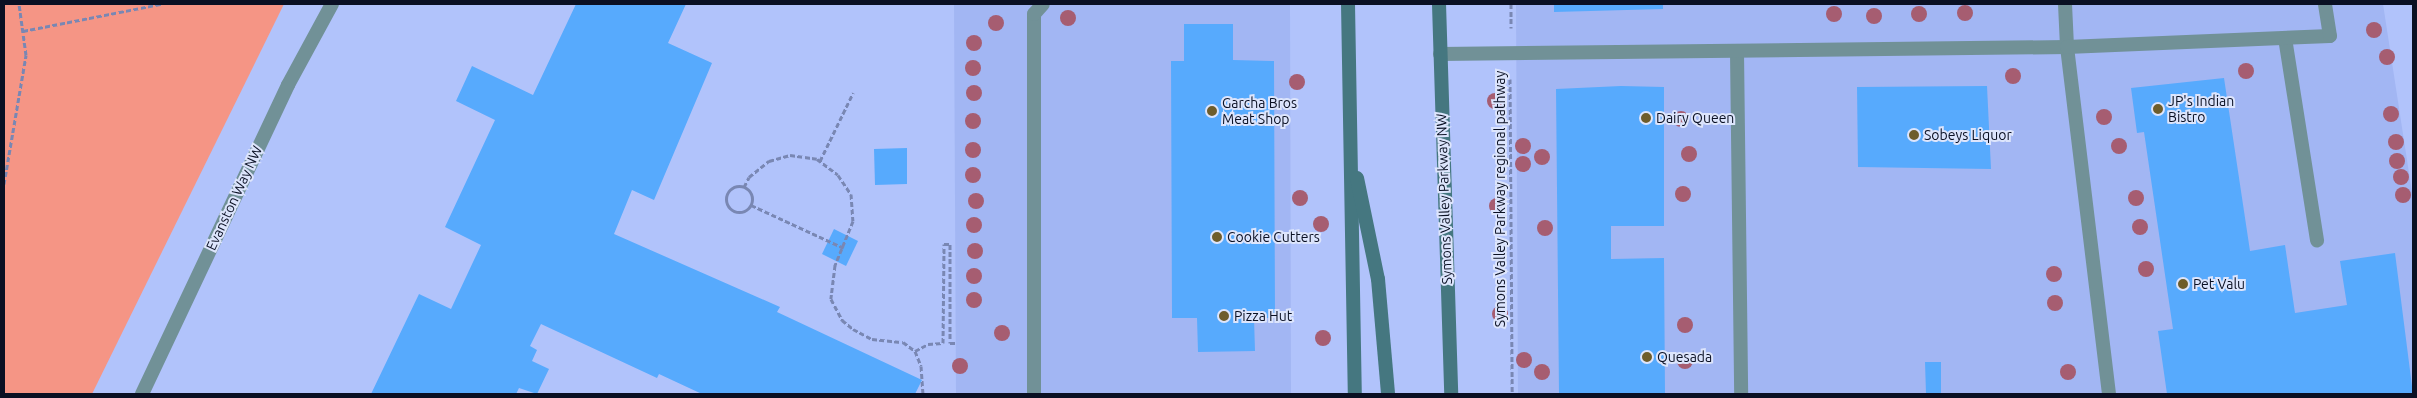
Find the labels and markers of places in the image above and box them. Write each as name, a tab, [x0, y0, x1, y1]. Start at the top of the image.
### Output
place label: JP's Indian Bistro	[2168, 93, 2234, 125]
place label: Garcha Bros Meat Shop	[1222, 95, 1297, 128]
marker: JP's Indian Bistro	[2152, 103, 2164, 115]
marker: Garcha Bros Meat Shop	[1206, 105, 1218, 117]
place label: Dairy Queen	[1656, 110, 1734, 126]
marker: Dairy Queen	[1640, 112, 1652, 124]
place label: Sobeys Liquor	[1924, 127, 2012, 143]
marker: Sobeys Liquor	[1908, 129, 1920, 141]
place label: Cookie Cutters	[1227, 229, 1320, 245]
marker: Cookie Cutters	[1211, 231, 1223, 243]
place label: Pet Valu	[2193, 276, 2245, 292]
marker: Pet Valu	[2177, 278, 2189, 290]
place label: Pizza Hut	[1234, 308, 1292, 324]
marker: Pizza Hut	[1218, 310, 1230, 322]
place label: Quesada	[1657, 349, 1712, 365]
marker: Quesada	[1641, 351, 1653, 363]

